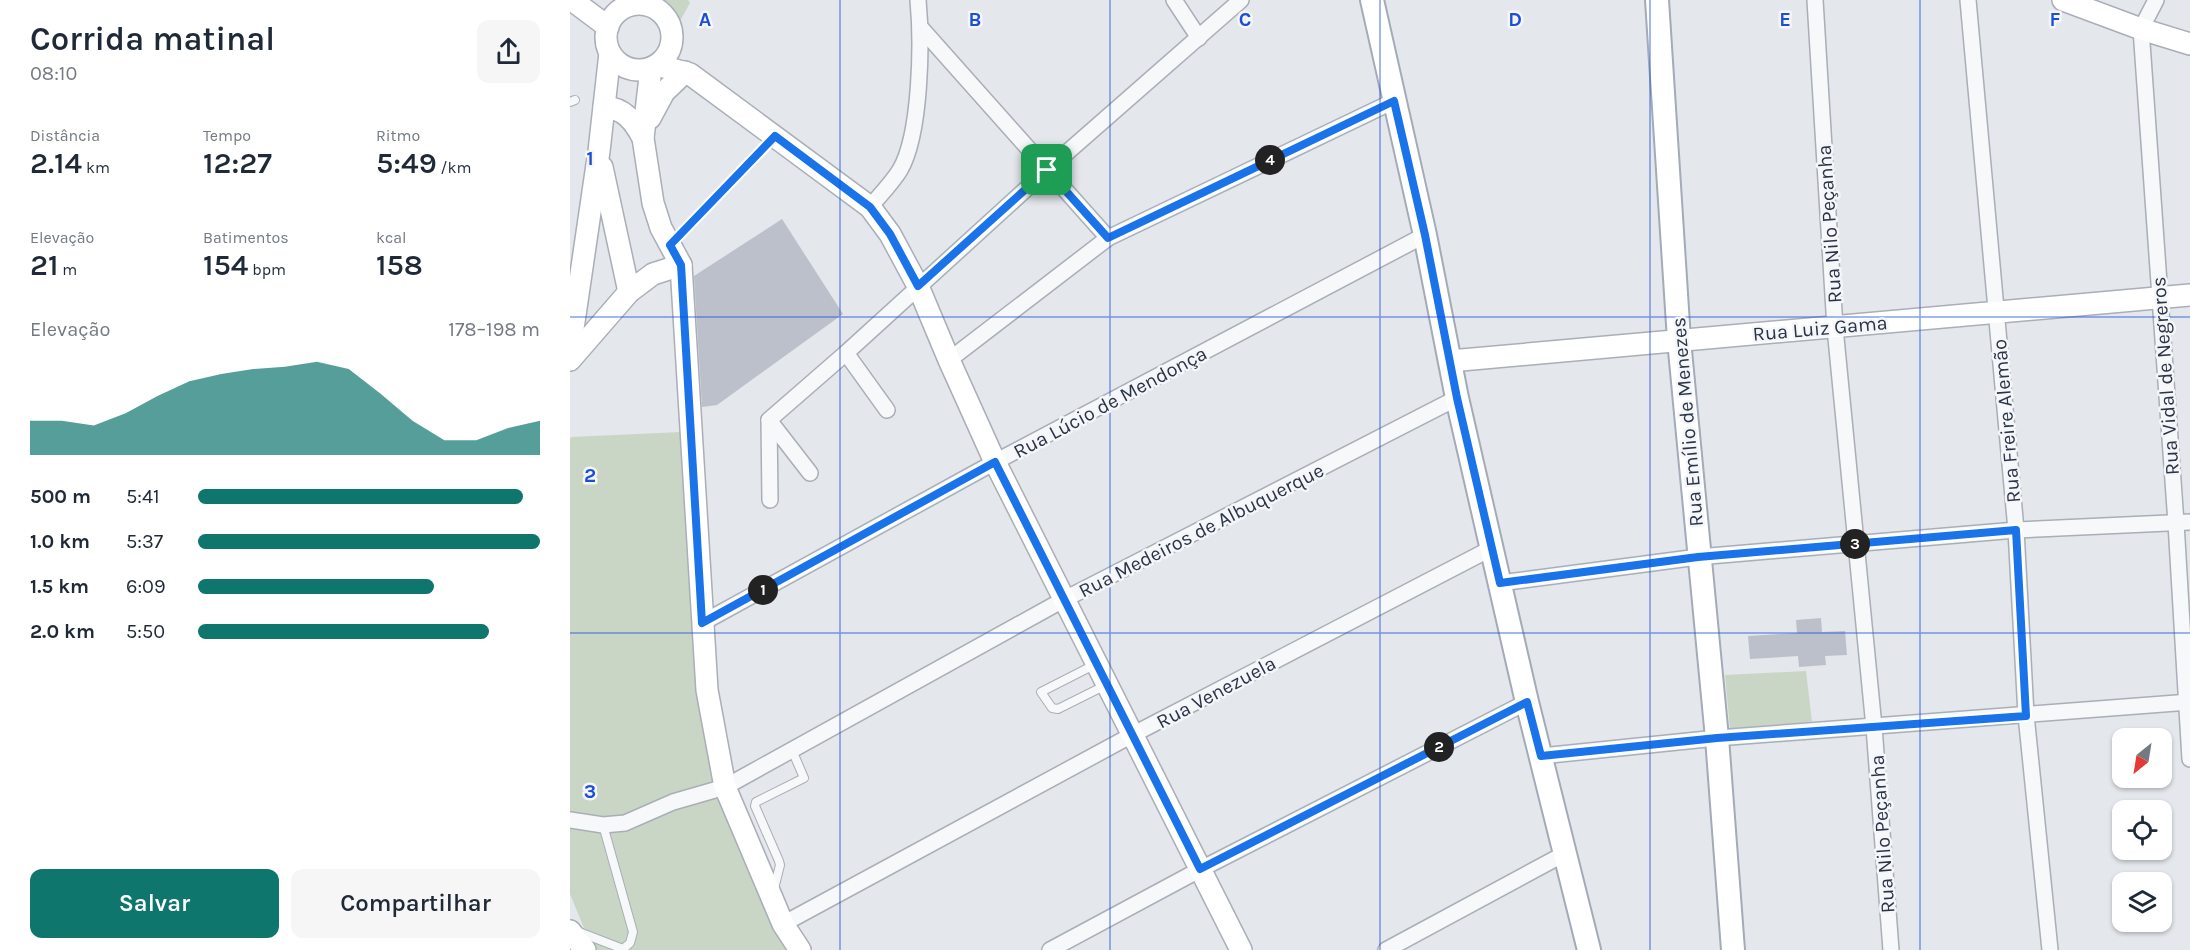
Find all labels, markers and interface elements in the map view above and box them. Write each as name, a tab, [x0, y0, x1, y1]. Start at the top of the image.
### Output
text: A	[699, 8, 712, 31]
text: B	[969, 8, 981, 31]
text: C	[1239, 8, 1251, 31]
text: D	[1508, 8, 1522, 31]
text: E	[1779, 8, 1791, 31]
text: F	[2050, 8, 2061, 31]
text: Corrida matinal	[30, 20, 275, 58]
button: share	[477, 20, 540, 83]
text: 08:10	[30, 62, 77, 85]
text: Distância	[30, 126, 100, 145]
text: Tempo	[203, 126, 251, 145]
text: Ritmo	[376, 126, 420, 145]
pin	[1021, 144, 1072, 195]
street label: Rua Nilo Peçanha	[1812, 144, 1847, 304]
text: 2.14	[30, 145, 82, 181]
text: 12:27	[203, 145, 272, 181]
text: 5:49	[376, 145, 437, 181]
pin: 4	[1255, 145, 1285, 175]
text: 1	[586, 147, 594, 170]
text: 4	[1265, 150, 1275, 169]
icon: arrive	[1030, 153, 1063, 186]
text: km	[82, 158, 110, 177]
text: /km	[437, 158, 471, 177]
text: Elevação	[30, 228, 94, 247]
text: Batimentos	[203, 228, 289, 247]
text: kcal	[376, 228, 407, 247]
text: 21	[30, 247, 58, 283]
text: 154	[203, 247, 248, 283]
text: 158	[376, 247, 423, 283]
text: m	[58, 260, 77, 279]
text: bpm	[248, 260, 286, 279]
street label: Rua Vidal de Negreros	[2147, 276, 2184, 476]
street label: Rua Luiz Gama	[1752, 311, 1888, 346]
street label: Rua Emílio de Menezes	[1667, 316, 1708, 528]
text: Elevação	[30, 318, 110, 341]
text: 178–198 m	[448, 318, 540, 341]
street label: Rua Freire Alemão	[1988, 338, 2025, 504]
street label: Rua Lúcio de Mendonça	[1010, 342, 1211, 463]
street label: Rua Medeiros de Albuquerque	[1075, 458, 1328, 602]
text: 2	[584, 464, 596, 487]
text: 500 m	[30, 485, 91, 508]
text: 5:41	[126, 485, 160, 508]
pin: 3	[1840, 529, 1870, 559]
text: 1.0 km	[30, 530, 90, 553]
text: 5:37	[126, 530, 163, 553]
text: 3	[1850, 534, 1860, 553]
text: 1.5 km	[30, 575, 89, 598]
text: 6:09	[126, 575, 166, 598]
pin: 1	[748, 575, 778, 605]
text: 1	[760, 580, 766, 599]
text: 2.0 km	[30, 620, 95, 643]
text: 5:50	[126, 620, 165, 643]
street label: Rua Venezuela	[1153, 651, 1280, 734]
north arrow	[2112, 728, 2172, 788]
map controls	[2112, 728, 2172, 932]
pin: 2	[1424, 732, 1454, 762]
text: 2	[1434, 737, 1444, 756]
street label: Rua Nilo Peçanha	[1865, 754, 1900, 914]
text: 3	[584, 780, 596, 803]
button: locate	[2112, 800, 2172, 860]
button: Salvar	[30, 869, 279, 938]
button: Compartilhar	[291, 869, 540, 938]
button: layers	[2112, 872, 2172, 932]

